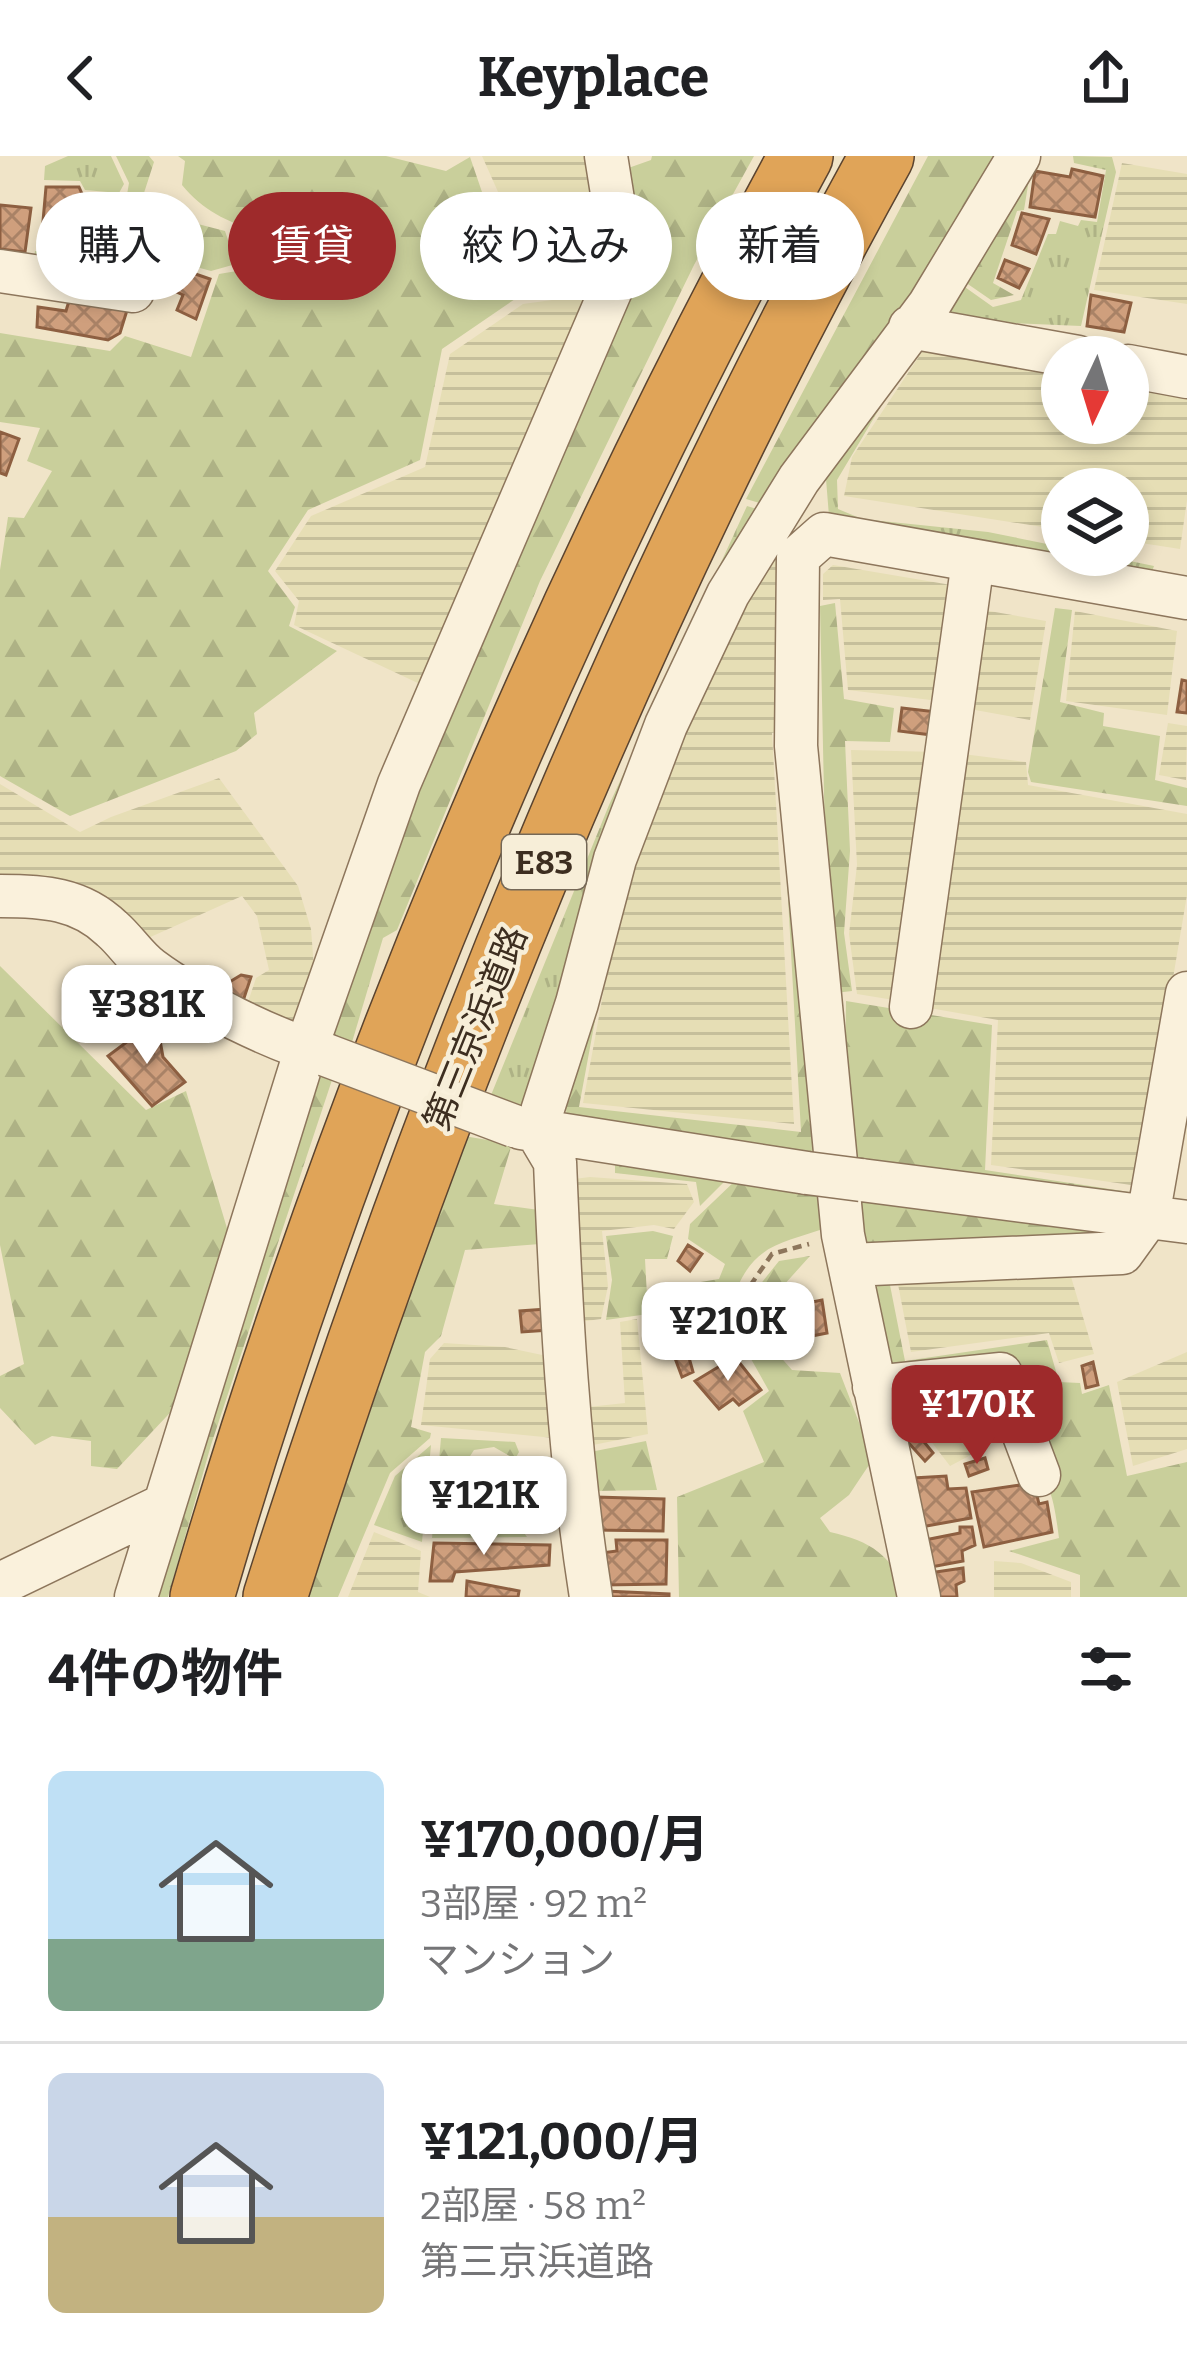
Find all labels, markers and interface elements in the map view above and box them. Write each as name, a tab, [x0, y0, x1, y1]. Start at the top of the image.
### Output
icon: back	[48, 45, 114, 111]
icon: share	[1073, 45, 1139, 111]
text: Keyplace	[478, 46, 709, 110]
chip: 購入	[36, 192, 204, 300]
chip: 賃貸	[228, 192, 396, 300]
chip: 絞り込み	[420, 192, 672, 300]
chip: 新着	[696, 192, 864, 300]
north arrow	[1041, 336, 1149, 444]
map controls	[1041, 336, 1149, 576]
button: layers	[1041, 468, 1149, 576]
road number: E83	[502, 835, 586, 889]
street label: 第三京浜道路	[415, 920, 537, 1137]
pin: ¥381K	[63, 965, 231, 1067]
text: ¥381K	[89, 981, 205, 1027]
pin: ¥210K	[644, 1282, 812, 1384]
text: ¥210K	[669, 1298, 787, 1344]
pin: ¥170K	[893, 1365, 1061, 1467]
text: ¥170K	[919, 1381, 1035, 1427]
pin: ¥121K	[400, 1456, 568, 1558]
text: ¥121K	[429, 1472, 539, 1518]
icon: filters	[1073, 1636, 1139, 1702]
text: 4件の物件	[48, 1643, 283, 1705]
text: ¥170,000/月	[420, 1809, 709, 1871]
icon: home	[144, 1819, 288, 1963]
text: 3部屋 · 92 m²	[420, 1881, 647, 1927]
text: マンション	[420, 1937, 615, 1983]
text: ¥121,000/月	[420, 2111, 704, 2173]
icon: home	[144, 2121, 288, 2265]
text: 2部屋 · 58 m²	[420, 2183, 646, 2229]
text: 第三京浜道路	[420, 2239, 654, 2285]

